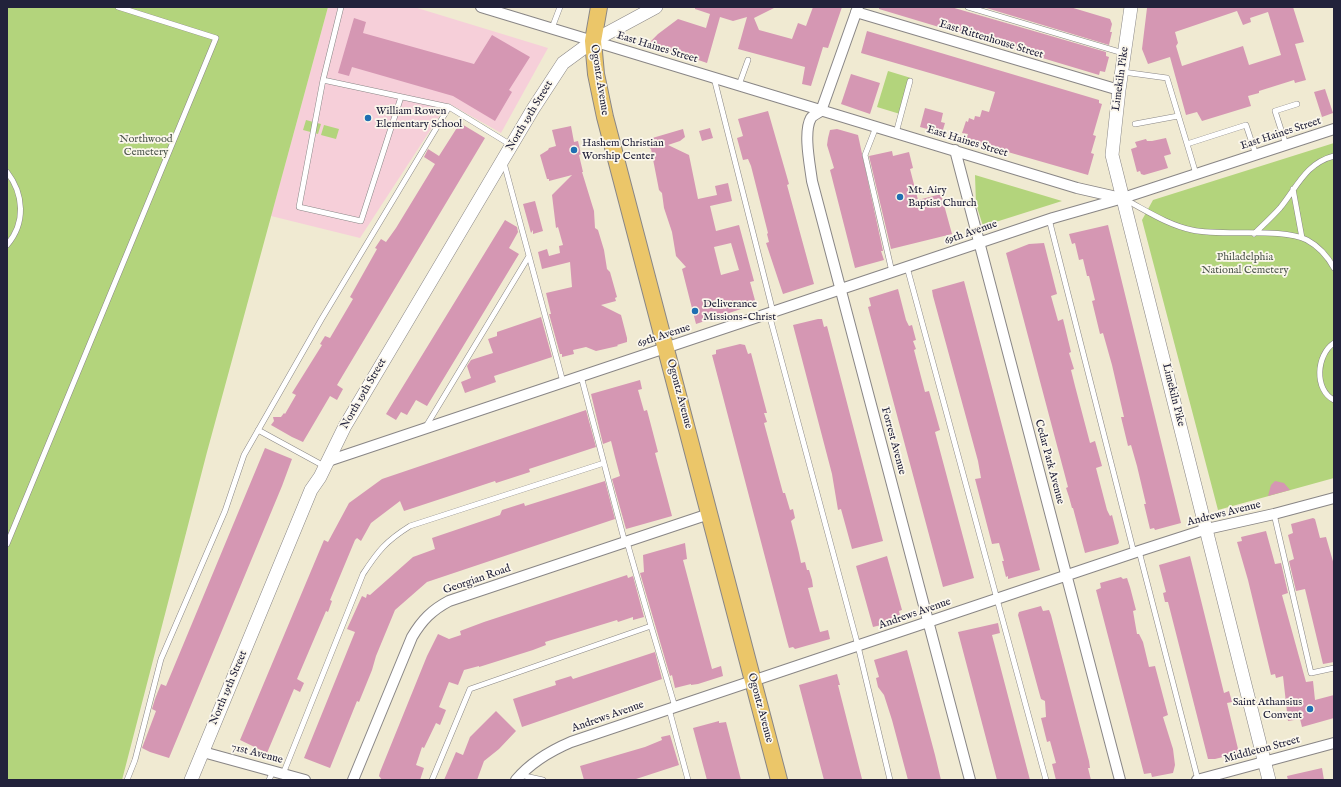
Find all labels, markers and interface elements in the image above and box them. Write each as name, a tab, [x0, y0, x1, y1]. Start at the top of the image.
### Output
street label: East Rittenhouse Street	[937, 18, 1045, 62]
street label: East Haines Street	[615, 29, 699, 67]
street label: Ogontz Avenue	[587, 44, 611, 116]
street label: Limekiln Pike	[1110, 46, 1132, 112]
street label: North 19th Street	[504, 79, 556, 153]
place label: William Rowen Elementary School	[376, 105, 462, 131]
marker: William Rowen Elementary School	[363, 113, 373, 123]
street label: East Haines Street	[1239, 115, 1323, 153]
street label: East Haines Street	[925, 123, 1009, 161]
park label: Northwood Cemetery	[119, 133, 173, 159]
place label: Hashem Christian Worship Center	[582, 137, 664, 163]
marker: Hashem Christian Worship Center	[569, 145, 579, 155]
place label: Mt. Airy Baptist Church	[908, 184, 977, 210]
marker: Mt. Airy Baptist Church	[895, 192, 905, 202]
street label: 69th Avenue	[943, 218, 999, 248]
park label: Philadelphia National Cemetery	[1201, 251, 1289, 277]
place label: Deliverance Missions-Christ	[703, 298, 776, 324]
marker: Deliverance Missions-Christ	[690, 306, 700, 316]
street label: 69th Avenue	[636, 321, 692, 351]
street label: North 19th Street	[338, 356, 390, 432]
street label: Ogontz Avenue	[663, 358, 695, 430]
street label: Limekiln Pike	[1159, 362, 1187, 428]
street label: Forrest Avenue	[878, 406, 908, 476]
street label: Cedar Park Avenue	[1031, 418, 1067, 506]
street label: Andrews Avenue	[1186, 498, 1262, 530]
street label: Georgian Road	[442, 562, 512, 598]
street label: Andrews Avenue	[877, 595, 953, 633]
street label: North 19th Street	[207, 649, 251, 727]
street label: Ogontz Avenue	[744, 672, 776, 744]
place label: Saint Athansius Convent	[1233, 696, 1302, 722]
street label: Andrews Avenue	[570, 698, 646, 736]
marker: Saint Athansius Convent	[1305, 704, 1315, 714]
street label: Middleton Street	[1223, 734, 1301, 766]
street label: 71st Avenue	[230, 741, 284, 767]

